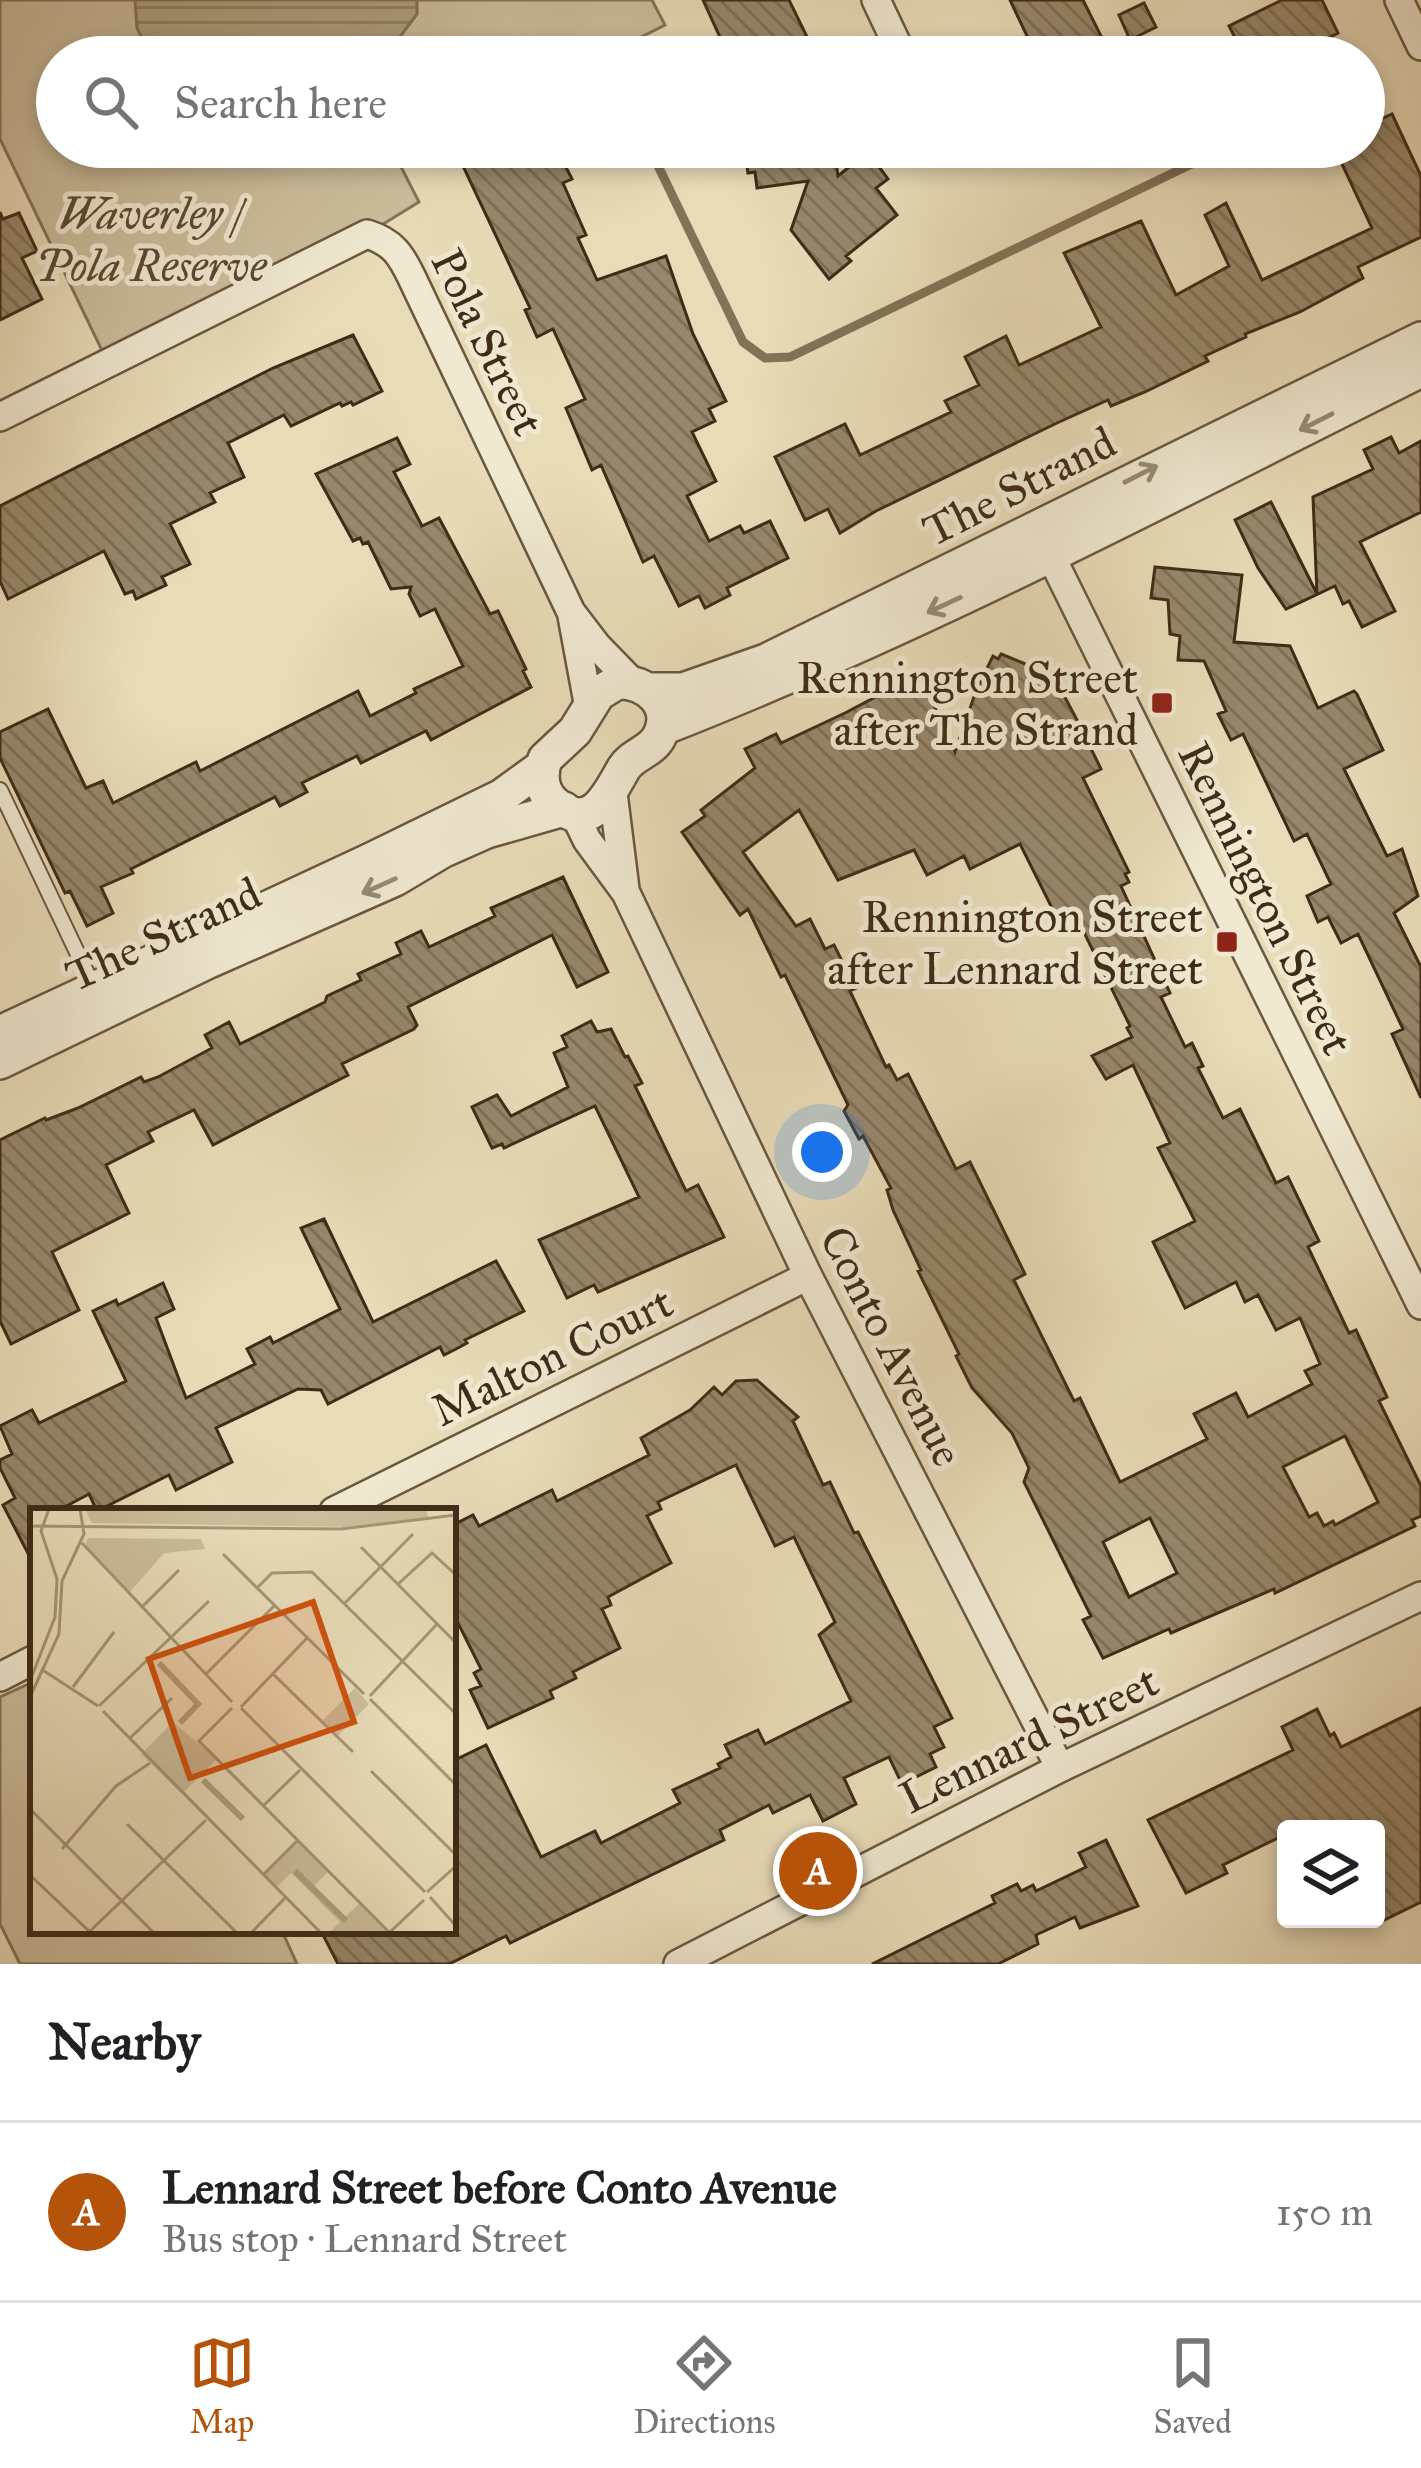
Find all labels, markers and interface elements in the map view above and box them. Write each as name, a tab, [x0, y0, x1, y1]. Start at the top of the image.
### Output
search box	[36, 36, 1385, 168]
icon: search	[78, 69, 144, 135]
text: Search here	[174, 75, 387, 130]
park label: Waverley / Pola Reserve	[36, 186, 268, 293]
street label: Pola Street	[419, 240, 557, 444]
one-way arrow	[1299, 412, 1335, 434]
street label: The Strand	[913, 414, 1125, 558]
one-way arrow	[1123, 462, 1158, 485]
one-way arrow	[927, 595, 963, 617]
place label: Rennington Street after The Strand	[797, 650, 1138, 757]
marker: Rennington Street after The Strand	[1149, 690, 1175, 716]
street label: Rennington Street	[1166, 733, 1366, 1064]
street label: The Strand	[57, 865, 270, 1003]
one-way arrow	[362, 876, 398, 898]
place label: Rennington Street after Lennard Street	[827, 889, 1203, 996]
marker: Rennington Street after Lennard Street	[1214, 929, 1240, 955]
your location	[792, 1122, 852, 1182]
street label: Conto Avenue	[808, 1217, 976, 1475]
street label: Malton Court	[423, 1274, 681, 1438]
inset map	[30, 1508, 456, 1934]
street label: Lennard Street	[891, 1653, 1167, 1825]
map controls	[1277, 1820, 1385, 1928]
button: layers	[1277, 1820, 1385, 1928]
pin: A	[779, 1826, 857, 1916]
text: Nearby	[48, 2011, 200, 2073]
text: Lennard Street before Conto Avenue	[162, 2160, 837, 2215]
text: A	[74, 2188, 100, 2236]
text: 150 m	[1276, 2188, 1373, 2236]
text: Bus stop · Lennard Street	[162, 2215, 567, 2263]
tab: Map	[189, 2330, 255, 2442]
tab: Directions	[633, 2330, 775, 2442]
tab: Saved	[1154, 2330, 1232, 2442]

